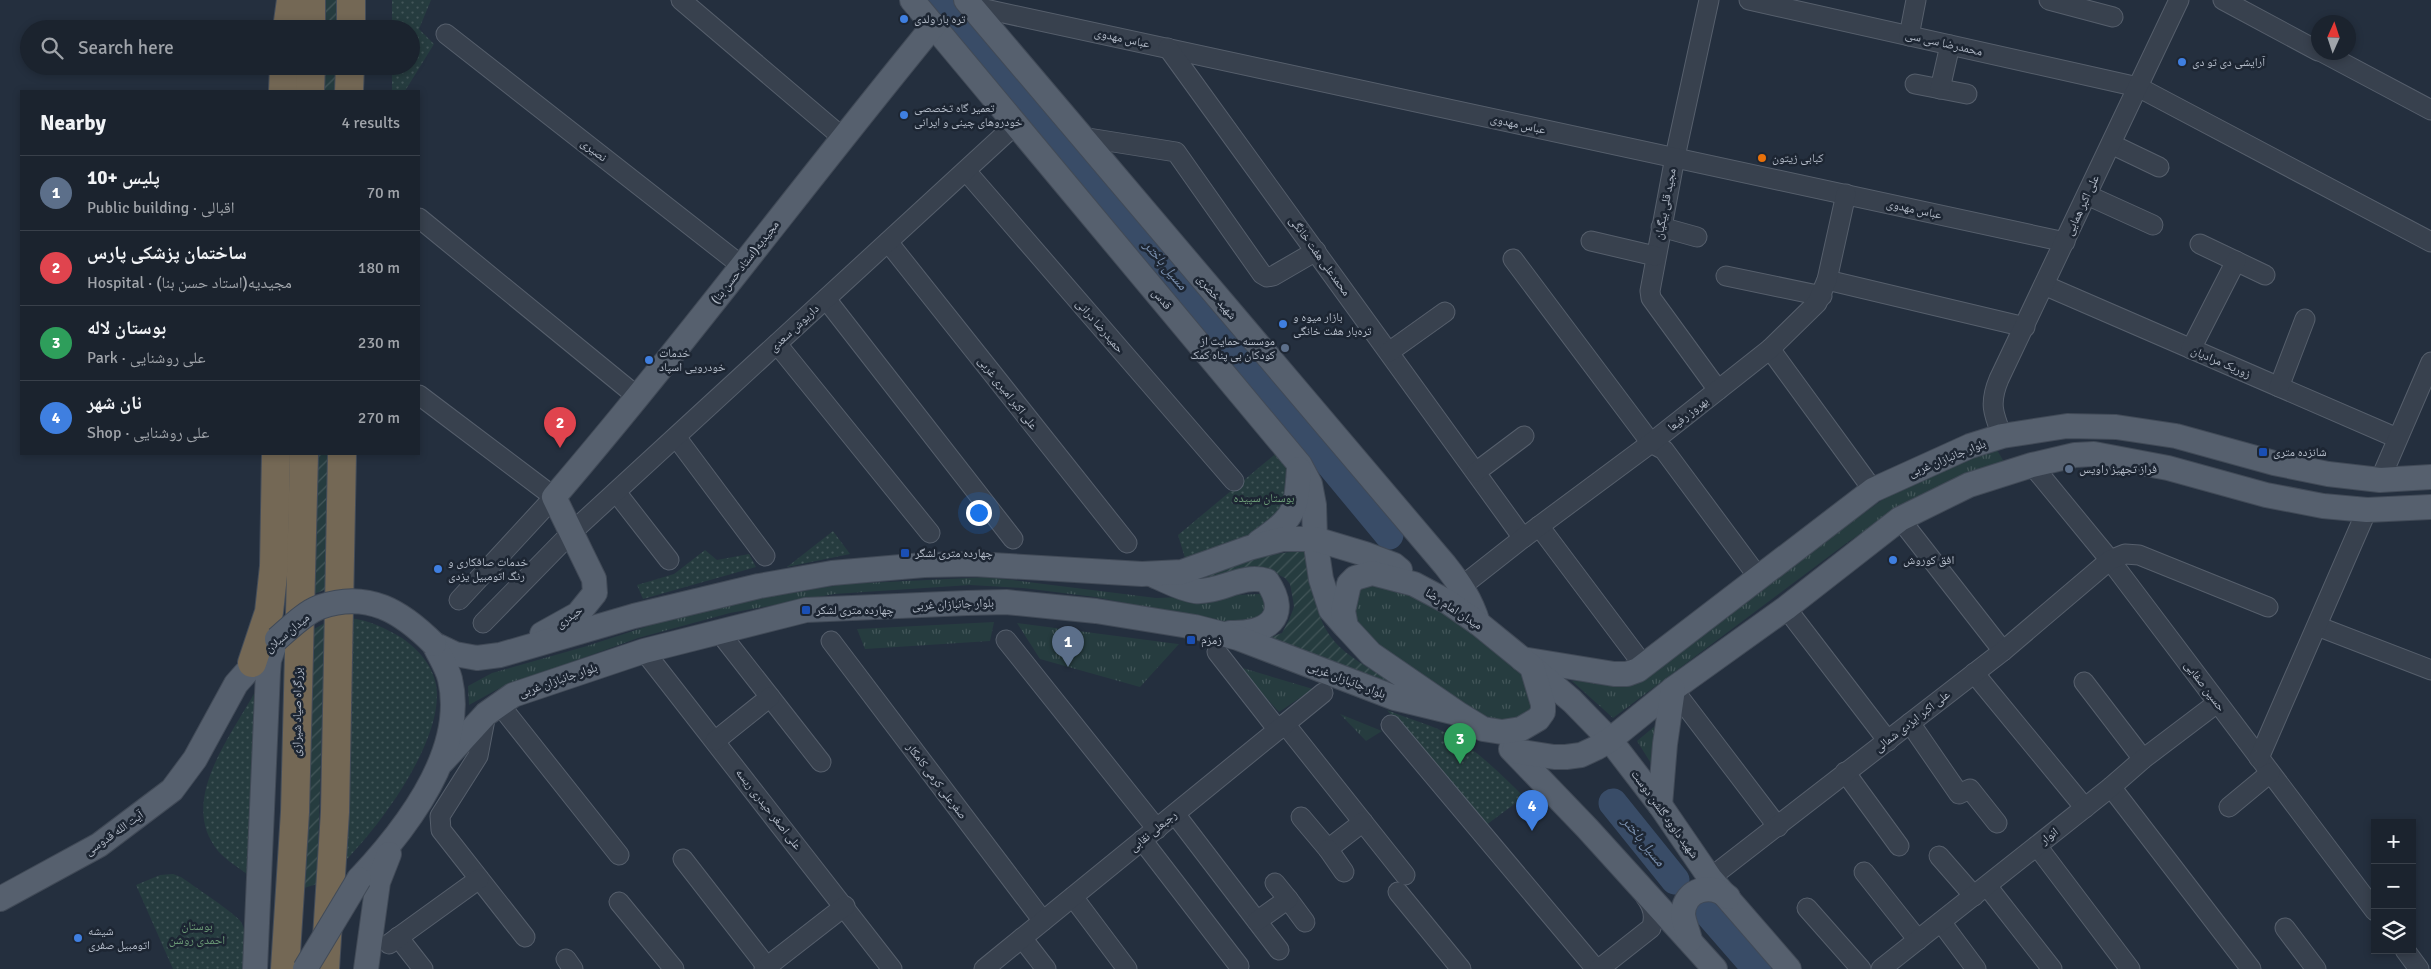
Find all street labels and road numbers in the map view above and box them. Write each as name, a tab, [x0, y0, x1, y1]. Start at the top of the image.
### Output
street label: عباس مهدوی	[1093, 25, 1151, 52]
street label: محمدرضا سی سی	[1904, 27, 1984, 60]
street label: عباس مهدوی	[1489, 111, 1547, 138]
street label: نصیری	[578, 135, 610, 165]
street label: مجید قلی بیگیان	[1651, 167, 1680, 241]
street label: علی اکبر همایی	[2062, 173, 2103, 238]
street label: عباس مهدوی	[1885, 196, 1943, 223]
street label: محمدعلی هفت خانگی	[1286, 213, 1354, 299]
street label: مجیدیه(استاد حسن بنا)	[708, 218, 783, 307]
street label: شهید خضری	[1193, 272, 1240, 323]
street label: قدس	[1149, 286, 1175, 313]
street label: حمیدرضا درانی	[1072, 296, 1127, 357]
street label: داریوش سعدی	[766, 301, 822, 355]
street label: زوریک مرادیان	[2189, 343, 2253, 382]
street label: علی اکبر امیری غربی	[974, 354, 1041, 433]
street label: بهروز رفیعا	[1665, 394, 1712, 435]
street label: بلوار جانبازان غربی	[1906, 436, 1988, 481]
street label: میدان امام رضا	[1422, 585, 1485, 633]
street label: بلوار جانبازان غربی	[912, 596, 994, 613]
street label: حیدری	[553, 603, 586, 632]
street label: میدان سبلان	[262, 610, 313, 656]
street label: حسین صفایی	[2181, 658, 2229, 715]
street label: بلوار جانبازان غربی	[1306, 659, 1388, 702]
street label: بلوار جانبازان غربی	[517, 660, 599, 701]
street label: بزرگراه صیاد شیرازی	[289, 667, 306, 757]
street label: علی اکبر ایزدی شمالی	[1871, 687, 1953, 756]
street label: صفرعلی کرمی کامکار	[902, 739, 970, 822]
street label: علی اصغر حیدری ریسه	[732, 766, 805, 853]
street label: شهید داوود گلشن دوست	[1627, 767, 1702, 861]
street label: آیت الله قدوسی	[82, 807, 147, 859]
street label: رجبعلی نقابی	[1126, 807, 1180, 855]
street label: انوار	[2036, 824, 2062, 849]

